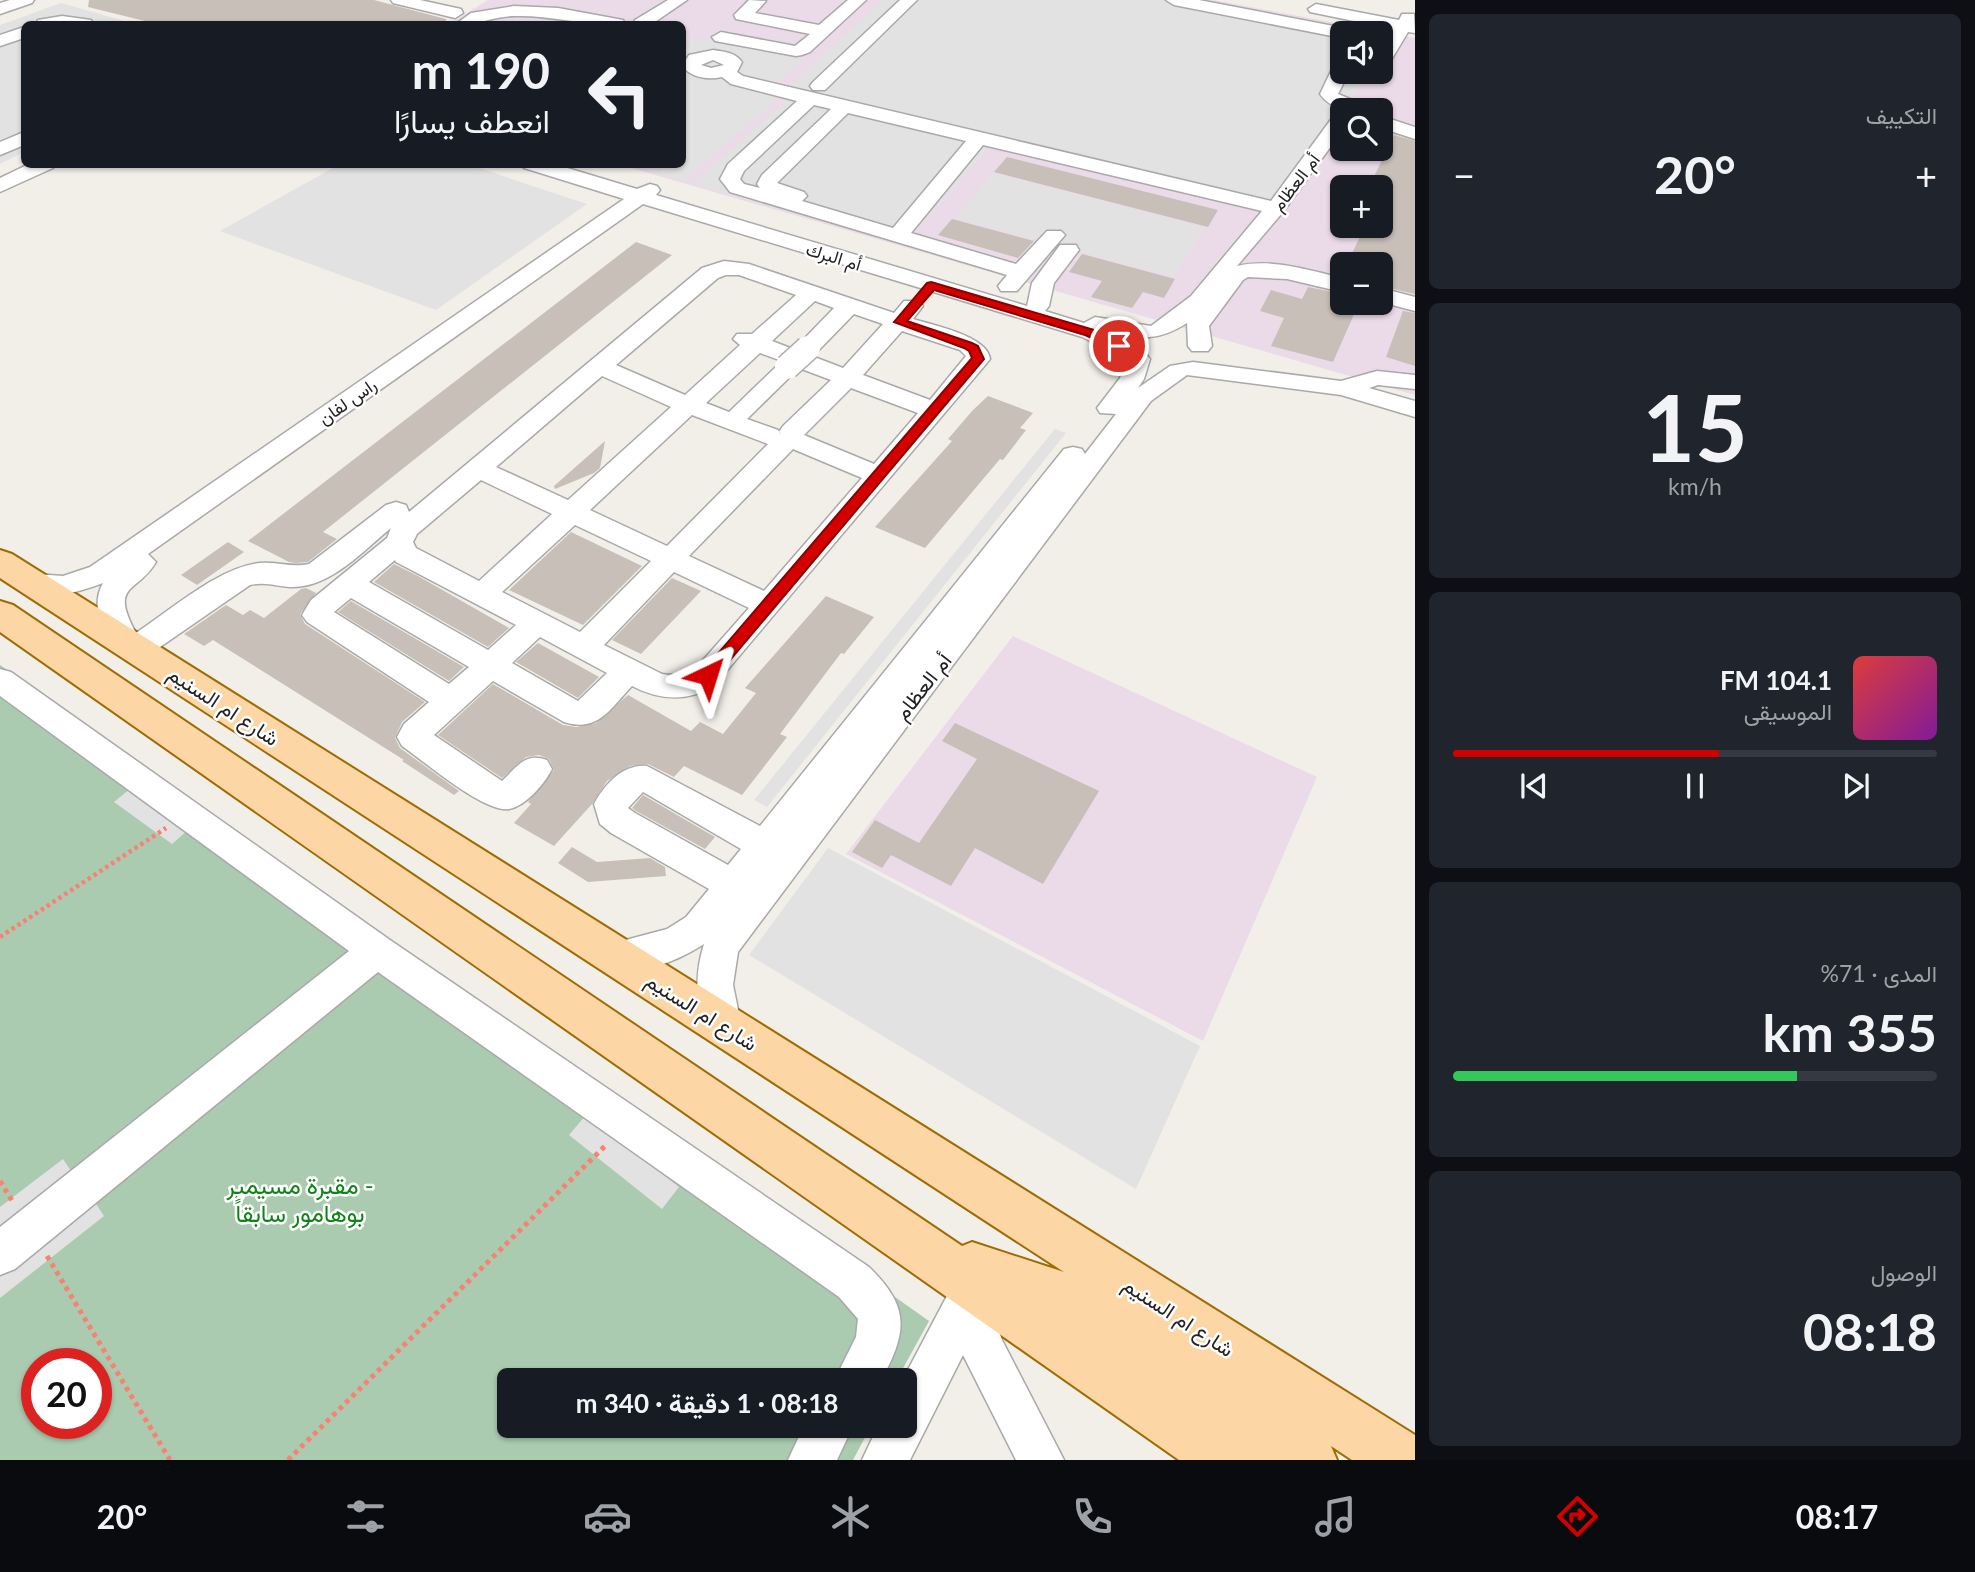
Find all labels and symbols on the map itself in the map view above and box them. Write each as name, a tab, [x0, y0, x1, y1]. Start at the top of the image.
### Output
street label: أم العظام	[1266, 149, 1325, 216]
street label: أم البرك	[803, 237, 864, 277]
pin	[1089, 316, 1149, 376]
street label: راس لفان	[314, 373, 381, 430]
position arrow	[671, 638, 745, 712]
street label: أم العظام	[888, 648, 958, 726]
street label: شارع ام السنيم	[162, 660, 284, 753]
street label: شارع ام السنيم	[640, 967, 762, 1058]
park label: مقبرة مسيمير - بوهامور سابقاً	[225, 1170, 374, 1229]
street label: شارع ام السنيم	[1117, 1271, 1239, 1364]
speed limit sign: 20	[21, 1348, 112, 1439]

